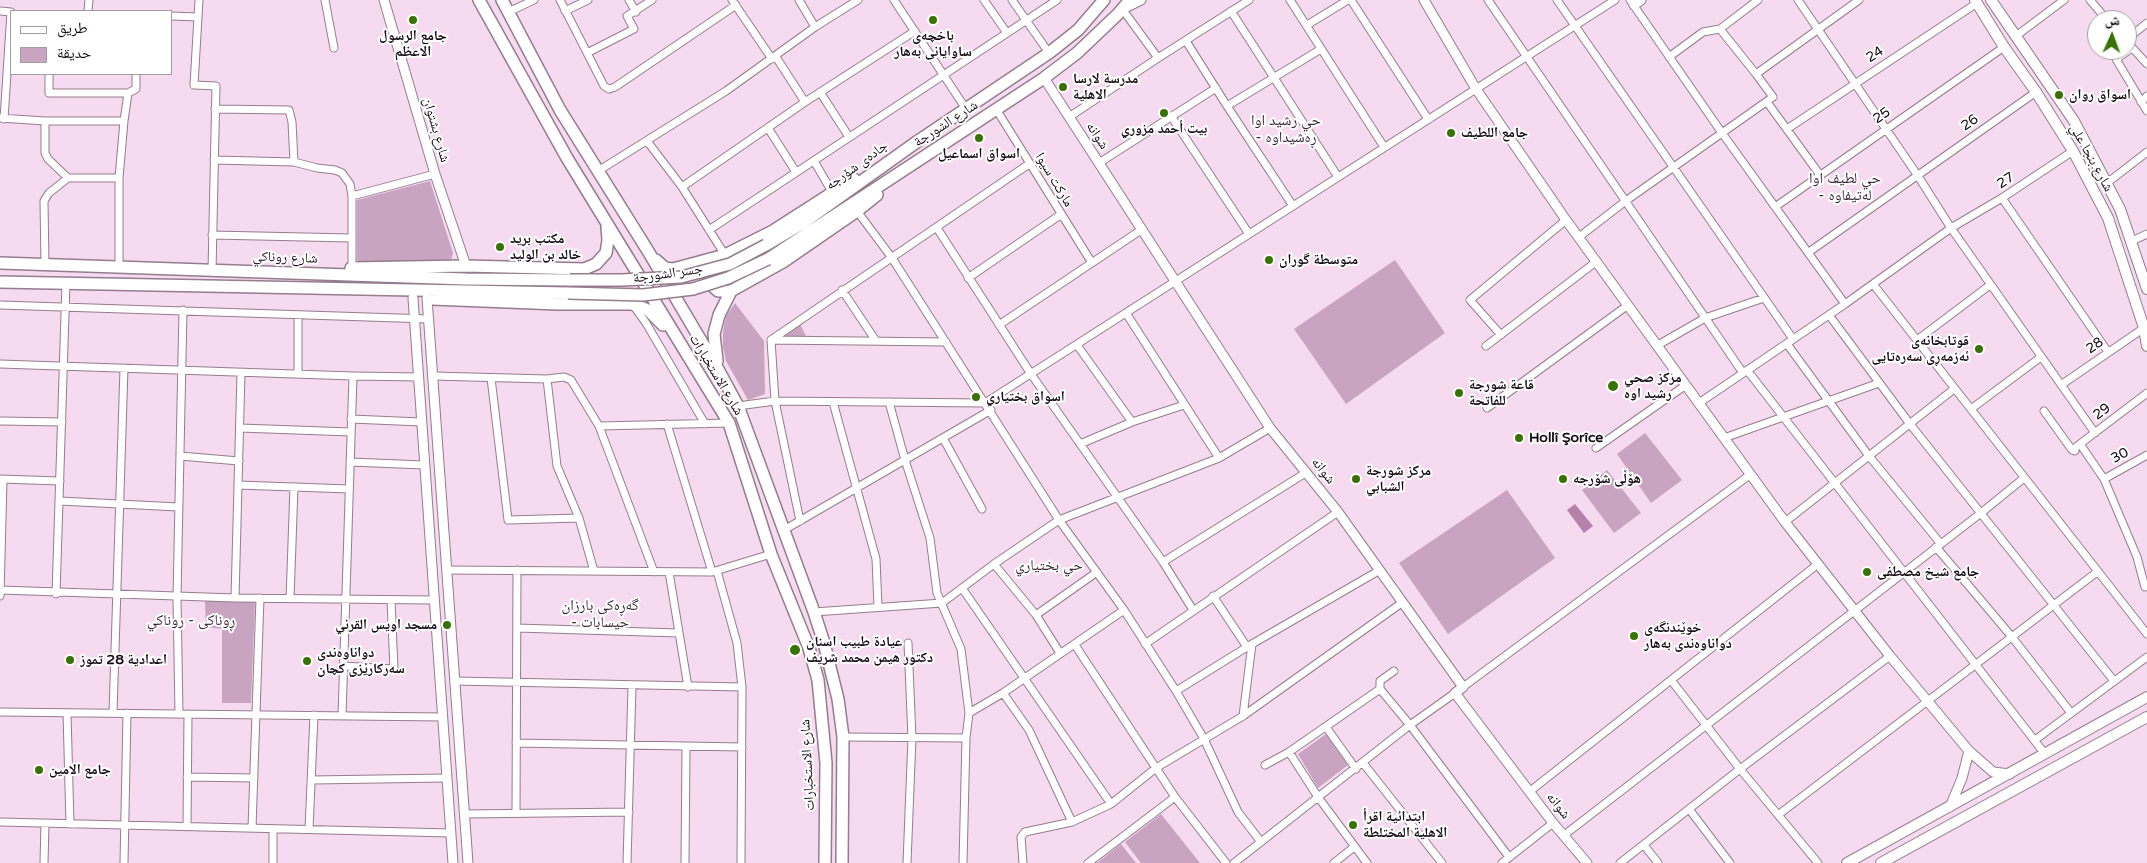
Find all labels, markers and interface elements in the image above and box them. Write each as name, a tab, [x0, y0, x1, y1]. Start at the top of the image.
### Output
legend	[10, 10, 172, 75]
north arrow	[2087, 10, 2137, 60]
text: ش	[2105, 12, 2120, 29]
marker: جامع الرسول الاعظم	[407, 14, 419, 26]
marker: باخچەی ساوایانی بەهار	[927, 14, 939, 26]
text: طريق	[57, 19, 88, 37]
place label: جامع الرسول الاعظم	[379, 28, 447, 60]
place label: باخچەی ساوایانی بەهار	[894, 28, 972, 60]
street label: 24	[1863, 43, 1887, 67]
text: حديقة	[57, 44, 91, 62]
place label: مدرسة لارسا الاهلية	[1073, 71, 1138, 104]
marker: مدرسة لارسا الاهلية	[1057, 81, 1069, 93]
place label: اسواق روان	[2069, 87, 2131, 103]
marker: اسواق روان	[2053, 89, 2065, 101]
street label: شارع بشتوان	[419, 96, 453, 164]
street label: شارع الشورجة	[911, 97, 981, 151]
street label: 25	[1870, 104, 1894, 128]
marker: بيت أحمد مزوري	[1158, 107, 1170, 119]
street label: 26	[1958, 111, 1982, 135]
district label: حي رشيد اوا - ڕەشیداوە	[1251, 112, 1321, 147]
street label: شوانە	[1082, 119, 1112, 153]
place label: بيت أحمد مزوري	[1121, 121, 1207, 137]
street label: شارع بنجا علي	[2066, 121, 2116, 195]
place label: جامع اللطيف	[1461, 125, 1528, 141]
marker: جامع اللطيف	[1445, 127, 1457, 139]
marker: اسواق اسماعيل	[973, 132, 985, 144]
street label: جادەی شۆرجە	[823, 138, 891, 194]
place label: اسواق اسماعيل	[938, 146, 1020, 162]
street label: مارکت سیوا	[1031, 150, 1077, 210]
street label: 27	[1994, 169, 2018, 193]
district label: حي لطيف اوا - لەتیفاوە	[1809, 170, 1881, 205]
place label: مكتب بريد خالد بن الوليد	[510, 231, 581, 264]
marker: مكتب بريد خالد بن الوليد	[494, 241, 506, 253]
street label: شارع روناكي	[252, 248, 318, 268]
place label: متوسطة گوران	[1279, 252, 1358, 268]
marker: متوسطة گوران	[1263, 254, 1275, 266]
street label: جسر الشورجة	[632, 261, 704, 287]
street label: شارع الاستخبارات	[685, 331, 747, 419]
place label: قوتابخانەی ئەزمەڕی سەرەتایی	[1872, 333, 1969, 366]
street label: 28	[2083, 334, 2107, 358]
marker: قوتابخانەی ئەزمەڕی سەرەتایی	[1973, 343, 1985, 355]
place label: مركز صحي رشيد اوه	[1624, 370, 1682, 402]
place label: قاعة شورجة للفاتحة	[1469, 377, 1534, 410]
marker: مركز صحي رشيد اوه	[1606, 379, 1620, 393]
marker: قاعة شورجة للفاتحة	[1453, 387, 1465, 399]
place label: اسواق بختياري	[986, 389, 1065, 405]
marker: اسواق بختياري	[970, 391, 982, 403]
street label: 29	[2090, 400, 2114, 424]
place label: Hollî Şorîce	[1529, 430, 1603, 446]
marker: Hollî Şorîce	[1513, 432, 1525, 444]
street label: 30	[2108, 444, 2132, 468]
street label: شوانە	[1307, 454, 1339, 488]
place label: مركز شورجة الشبابي	[1366, 463, 1431, 496]
place label: هۆڵی شۆرجە	[1573, 471, 1641, 487]
marker: مركز شورجة الشبابي	[1350, 473, 1362, 485]
marker: هۆڵی شۆرجە	[1557, 473, 1569, 485]
district label: حي بختياري	[1015, 557, 1083, 575]
place label: جامع شيخ مصطفى	[1877, 564, 1979, 580]
marker: جامع شيخ مصطفى	[1861, 566, 1873, 578]
district label: گەڕەکی بارزان - حیسابات	[561, 597, 639, 632]
district label: ڕوناکی - روناكي	[147, 612, 235, 630]
place label: مسجد اويس القرني	[335, 617, 437, 633]
marker: مسجد اويس القرني	[441, 619, 453, 631]
place label: خوێندنگەی دواناوەندی بەهار	[1644, 620, 1732, 652]
marker: خوێندنگەی دواناوەندی بەهار	[1628, 630, 1640, 642]
place label: عيادة طبيب اسنان دكتور هيمن محمد شريف	[806, 634, 933, 666]
marker: عيادة طبيب اسنان دكتور هيمن محمد شريف	[788, 643, 802, 657]
place label: دواناوەندى سەركارێزى كچان	[317, 645, 405, 678]
place label: اعدادية 28 تموز	[80, 652, 167, 668]
marker: اعدادية 28 تموز	[64, 654, 76, 666]
marker: دواناوەندى سەركارێزى كچان	[301, 655, 313, 667]
street label: شارع الاستخبارات	[797, 719, 819, 811]
place label: جامع الامين	[49, 762, 111, 778]
marker: جامع الامين	[33, 764, 45, 776]
street label: شوانە	[1542, 789, 1574, 823]
place label: ابتدائية اقرأ الاهلية المختلطة	[1363, 809, 1447, 842]
marker: ابتدائية اقرأ الاهلية المختلطة	[1347, 819, 1359, 831]

